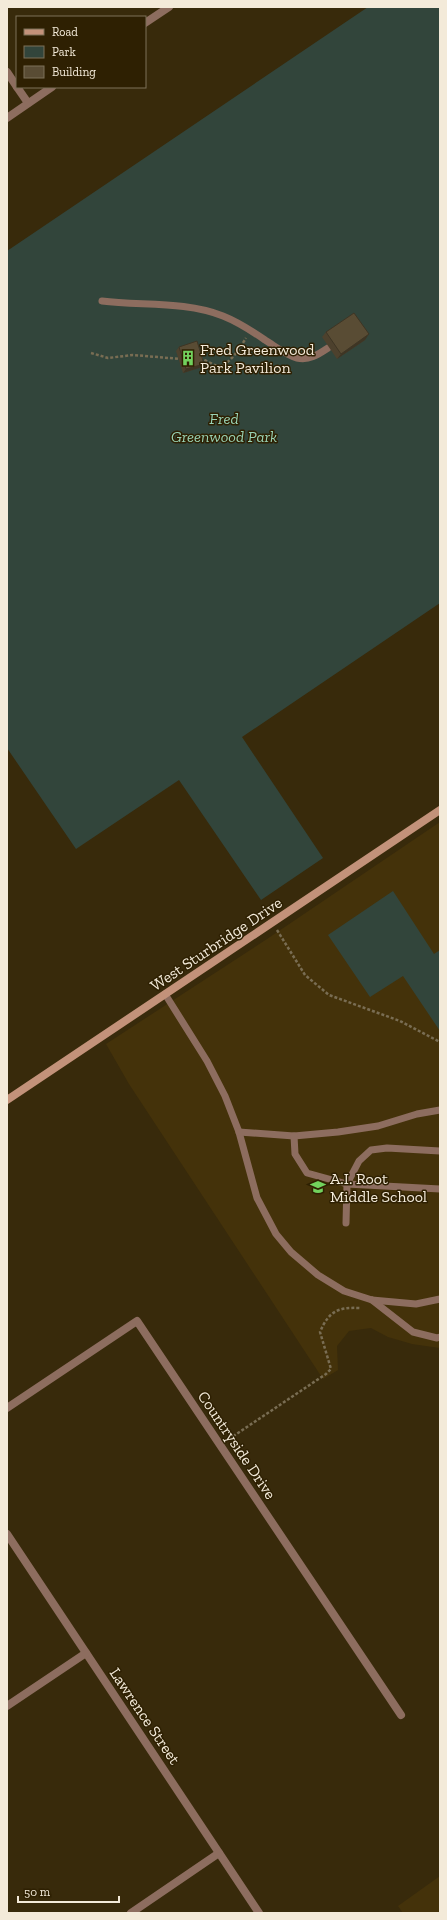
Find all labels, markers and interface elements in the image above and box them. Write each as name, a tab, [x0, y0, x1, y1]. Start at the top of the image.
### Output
legend	[16, 16, 146, 88]
text: Road	[52, 25, 78, 39]
text: Park	[52, 45, 77, 59]
text: Building	[52, 65, 96, 79]
place label: Fred Greenwood Park Pavilion	[200, 340, 315, 377]
building icon: Fred Greenwood Park Pavilion	[179, 349, 197, 367]
park label: Fred Greenwood Park	[171, 409, 277, 446]
street label: West Sturbridge Drive	[147, 893, 285, 995]
place label: A.I. Root Middle School	[330, 1169, 427, 1206]
school or university icon: A.I. Root Middle School	[309, 1178, 327, 1196]
street label: Countryside Drive	[194, 1387, 280, 1503]
street label: Lawrence Street	[106, 1664, 184, 1768]
scale bar	[18, 1878, 119, 1904]
text: 50 m	[24, 1885, 51, 1899]

